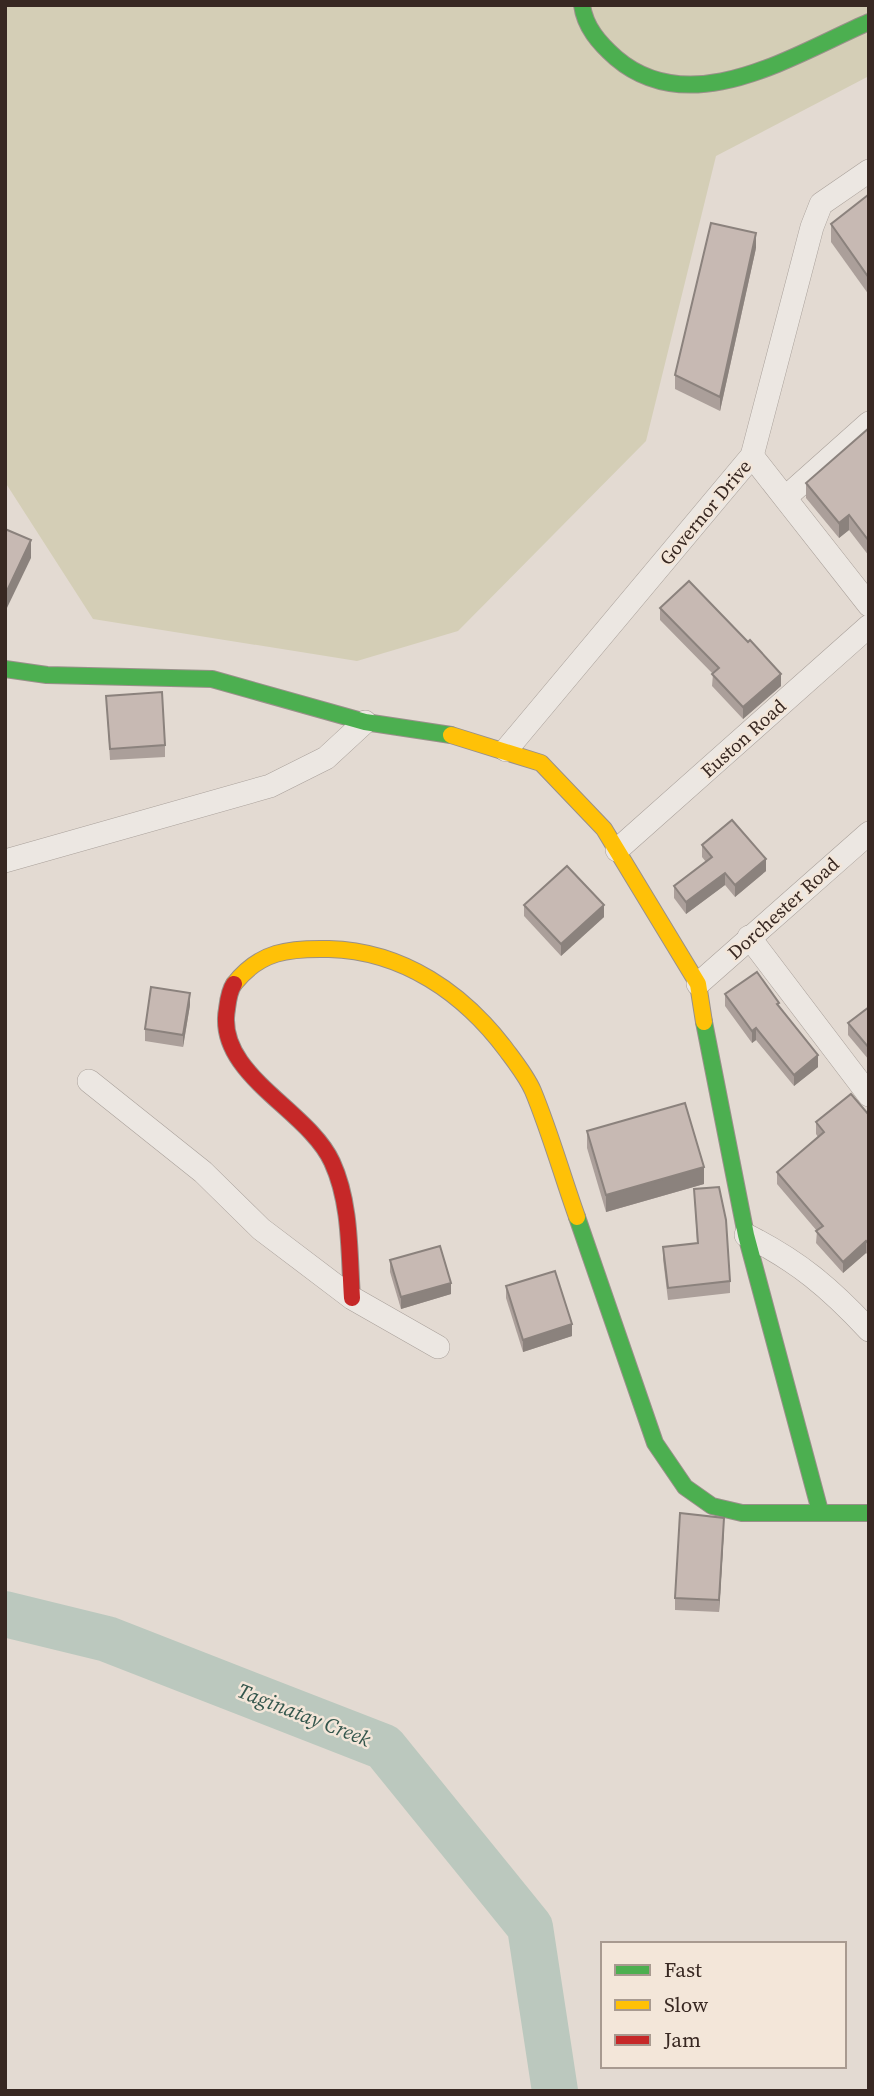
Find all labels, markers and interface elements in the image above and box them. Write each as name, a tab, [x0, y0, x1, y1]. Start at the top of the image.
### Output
street label: Governor Drive	[653, 454, 757, 570]
street label: Euston Road	[695, 693, 791, 783]
street label: Dorchester Road	[722, 851, 844, 965]
water label: Taginatay Creek	[233, 1676, 375, 1753]
legend	[601, 1942, 846, 2068]
text: Fast	[664, 1955, 702, 1984]
text: Slow	[664, 1990, 708, 2019]
text: Jam	[663, 2025, 701, 2054]

